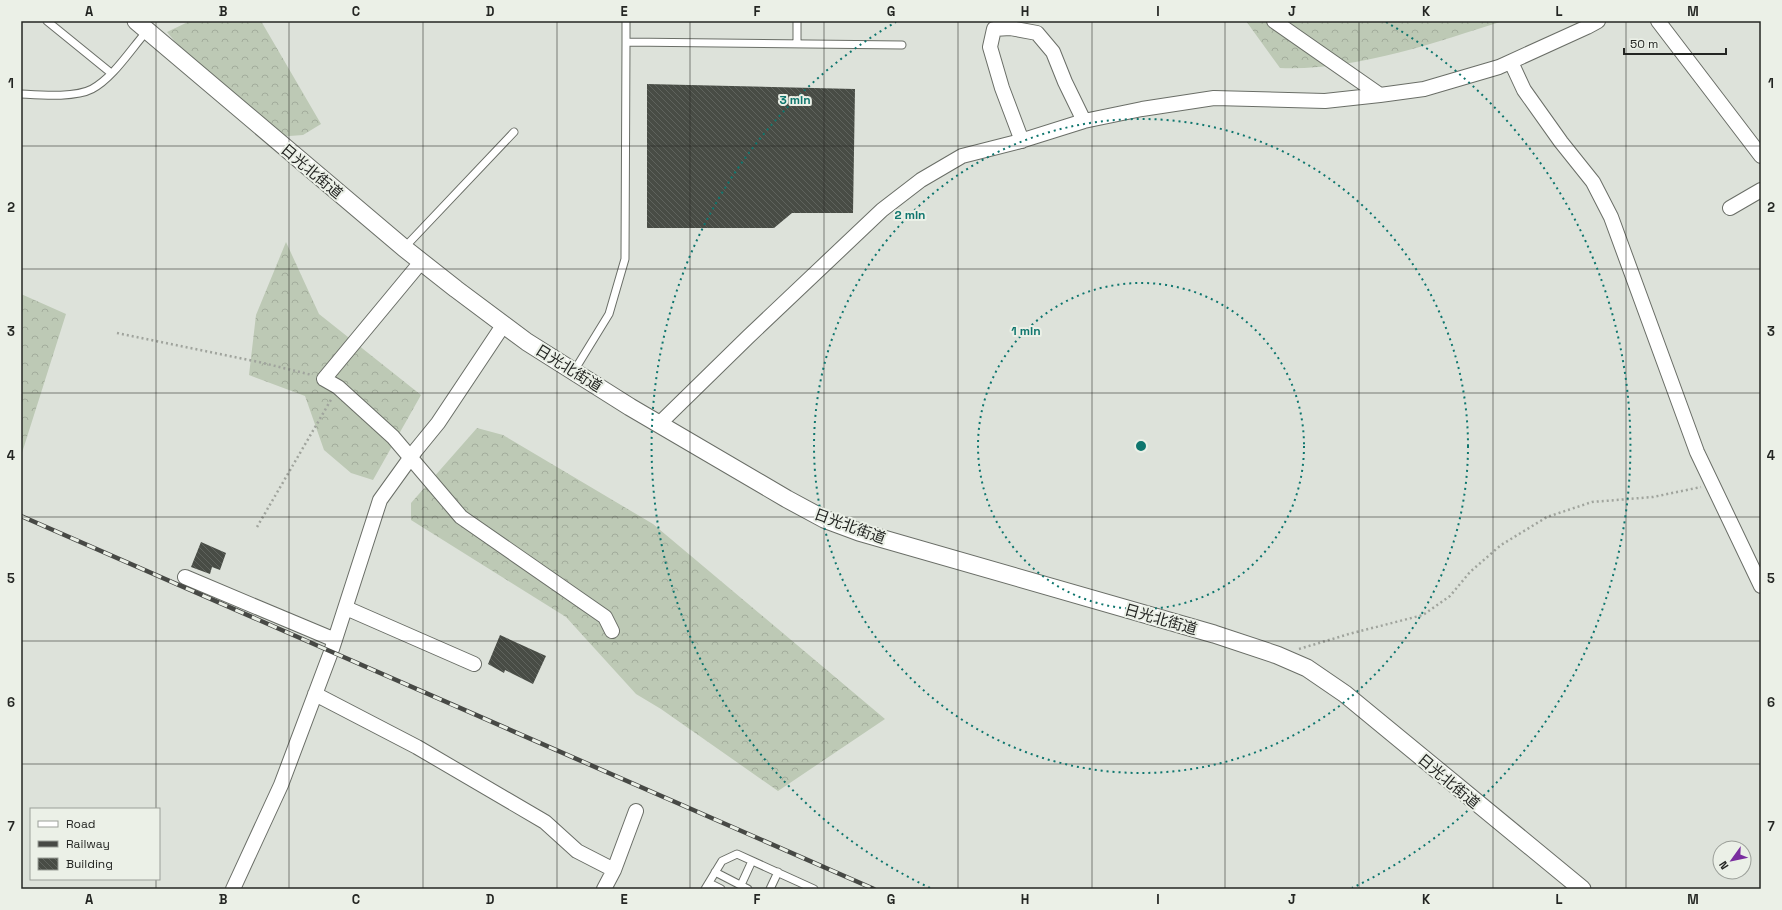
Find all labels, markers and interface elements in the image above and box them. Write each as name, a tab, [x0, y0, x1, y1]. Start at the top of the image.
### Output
text: A	[85, 3, 94, 20]
text: B	[219, 3, 228, 20]
text: C	[352, 3, 360, 20]
text: D	[486, 3, 495, 20]
text: E	[620, 3, 628, 20]
text: F	[754, 3, 761, 20]
text: G	[887, 3, 895, 20]
text: H	[1021, 3, 1029, 20]
text: I	[1156, 3, 1160, 20]
text: J	[1288, 3, 1296, 20]
text: K	[1422, 3, 1431, 20]
text: L	[1555, 3, 1563, 20]
text: M	[1687, 3, 1699, 20]
scale bar	[1624, 30, 1726, 56]
text: 50 m	[1630, 36, 1658, 52]
text: 1	[8, 75, 14, 92]
text: 1	[1768, 75, 1774, 92]
text: 3 min	[779, 92, 811, 108]
street label: 日光北街道	[277, 140, 347, 202]
text: 2	[7, 199, 15, 216]
text: 2	[1767, 199, 1775, 216]
text: 2 min	[894, 207, 926, 223]
text: 3	[7, 323, 15, 340]
text: 1 min	[1011, 323, 1041, 339]
text: 3	[1767, 323, 1775, 340]
street label: 日光北街道	[532, 340, 606, 396]
centre of rings	[1134, 439, 1148, 453]
text: 4	[7, 447, 15, 464]
text: 4	[1767, 447, 1775, 464]
street label: 日光北街道	[812, 504, 888, 548]
text: 5	[7, 570, 15, 587]
text: 5	[1767, 570, 1775, 587]
street label: 日光北街道	[1122, 600, 1200, 638]
text: 6	[7, 694, 15, 711]
text: 6	[1767, 694, 1775, 711]
street label: 日光北街道	[1414, 750, 1484, 812]
legend	[30, 808, 160, 880]
text: Road	[66, 816, 95, 832]
text: 7	[7, 818, 15, 835]
text: 7	[1767, 818, 1775, 835]
text: Railway	[66, 836, 110, 852]
north arrow	[1712, 840, 1752, 880]
text: Building	[66, 856, 113, 872]
text: N	[1716, 859, 1731, 872]
text: A	[85, 891, 94, 908]
text: B	[219, 891, 228, 908]
text: C	[352, 891, 360, 908]
text: D	[486, 891, 495, 908]
text: E	[620, 891, 628, 908]
text: F	[754, 891, 761, 908]
text: G	[887, 891, 895, 908]
text: H	[1021, 891, 1029, 908]
text: I	[1156, 891, 1160, 908]
text: J	[1288, 891, 1296, 908]
text: K	[1422, 891, 1431, 908]
text: L	[1555, 891, 1563, 908]
text: M	[1687, 891, 1699, 908]

